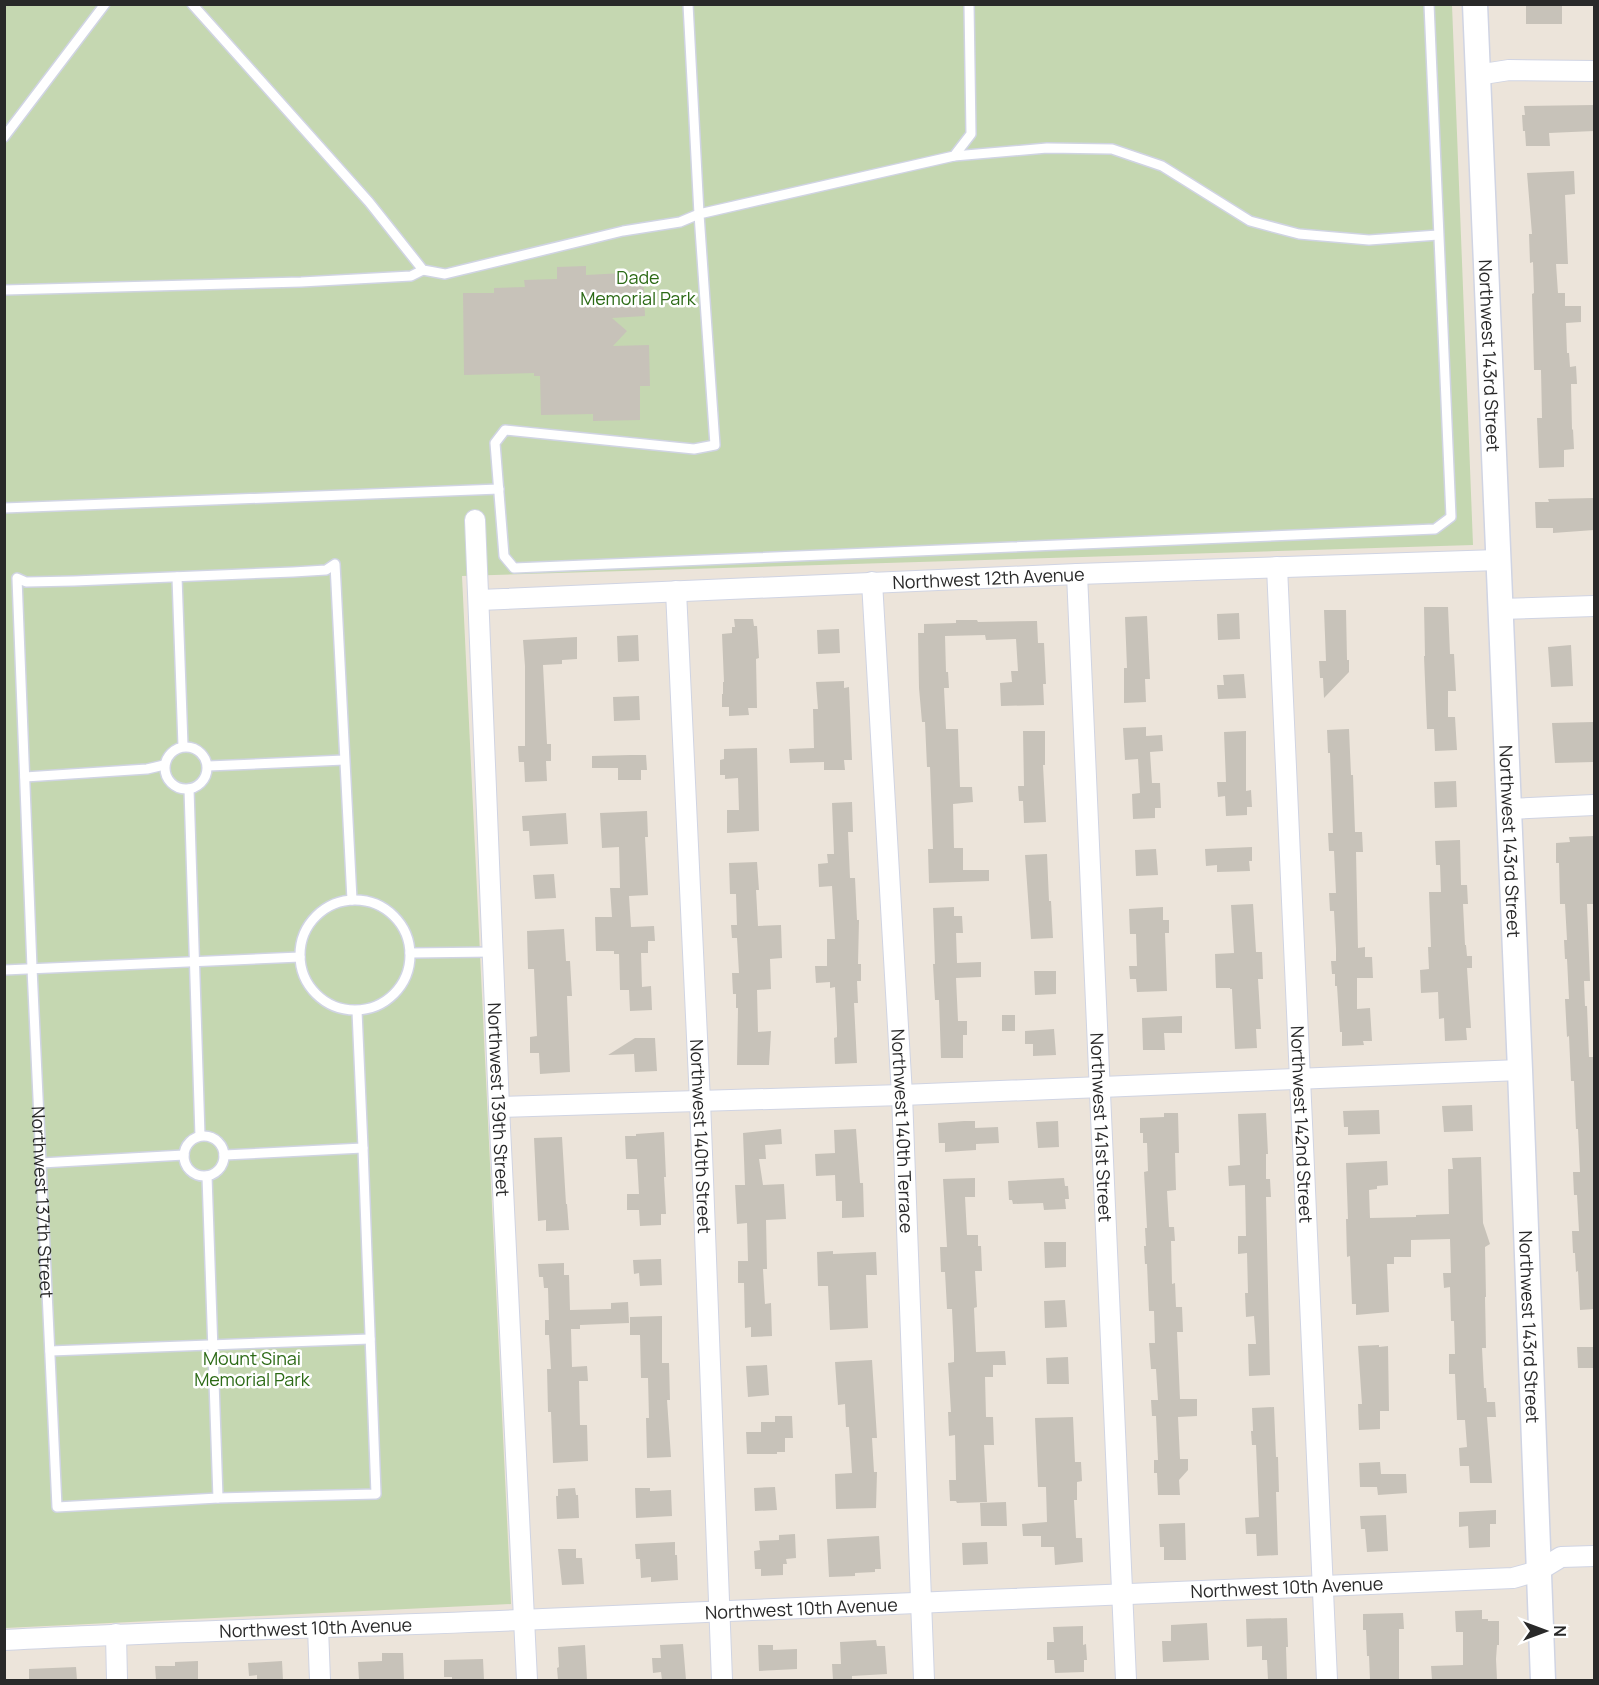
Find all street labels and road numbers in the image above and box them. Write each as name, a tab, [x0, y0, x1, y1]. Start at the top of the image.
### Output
street label: Northwest 143rd Street	[1474, 259, 1506, 453]
street label: Northwest 12th Avenue	[892, 562, 1085, 594]
street label: Northwest 143rd Street	[1494, 744, 1526, 938]
street label: Northwest 139th Street	[483, 1002, 515, 1197]
street label: Northwest 142nd Street	[1286, 1025, 1318, 1224]
street label: Northwest 140th Terrace	[886, 1028, 919, 1234]
street label: Northwest 141st Street	[1085, 1032, 1118, 1223]
street label: Northwest 140th Street	[685, 1039, 717, 1234]
street label: Northwest 137th Street	[26, 1106, 59, 1299]
street label: Northwest 143rd Street	[1514, 1230, 1545, 1424]
street label: Northwest 10th Avenue	[1190, 1571, 1384, 1603]
street label: Northwest 10th Avenue	[704, 1592, 898, 1624]
street label: Northwest 10th Avenue	[219, 1612, 413, 1643]

